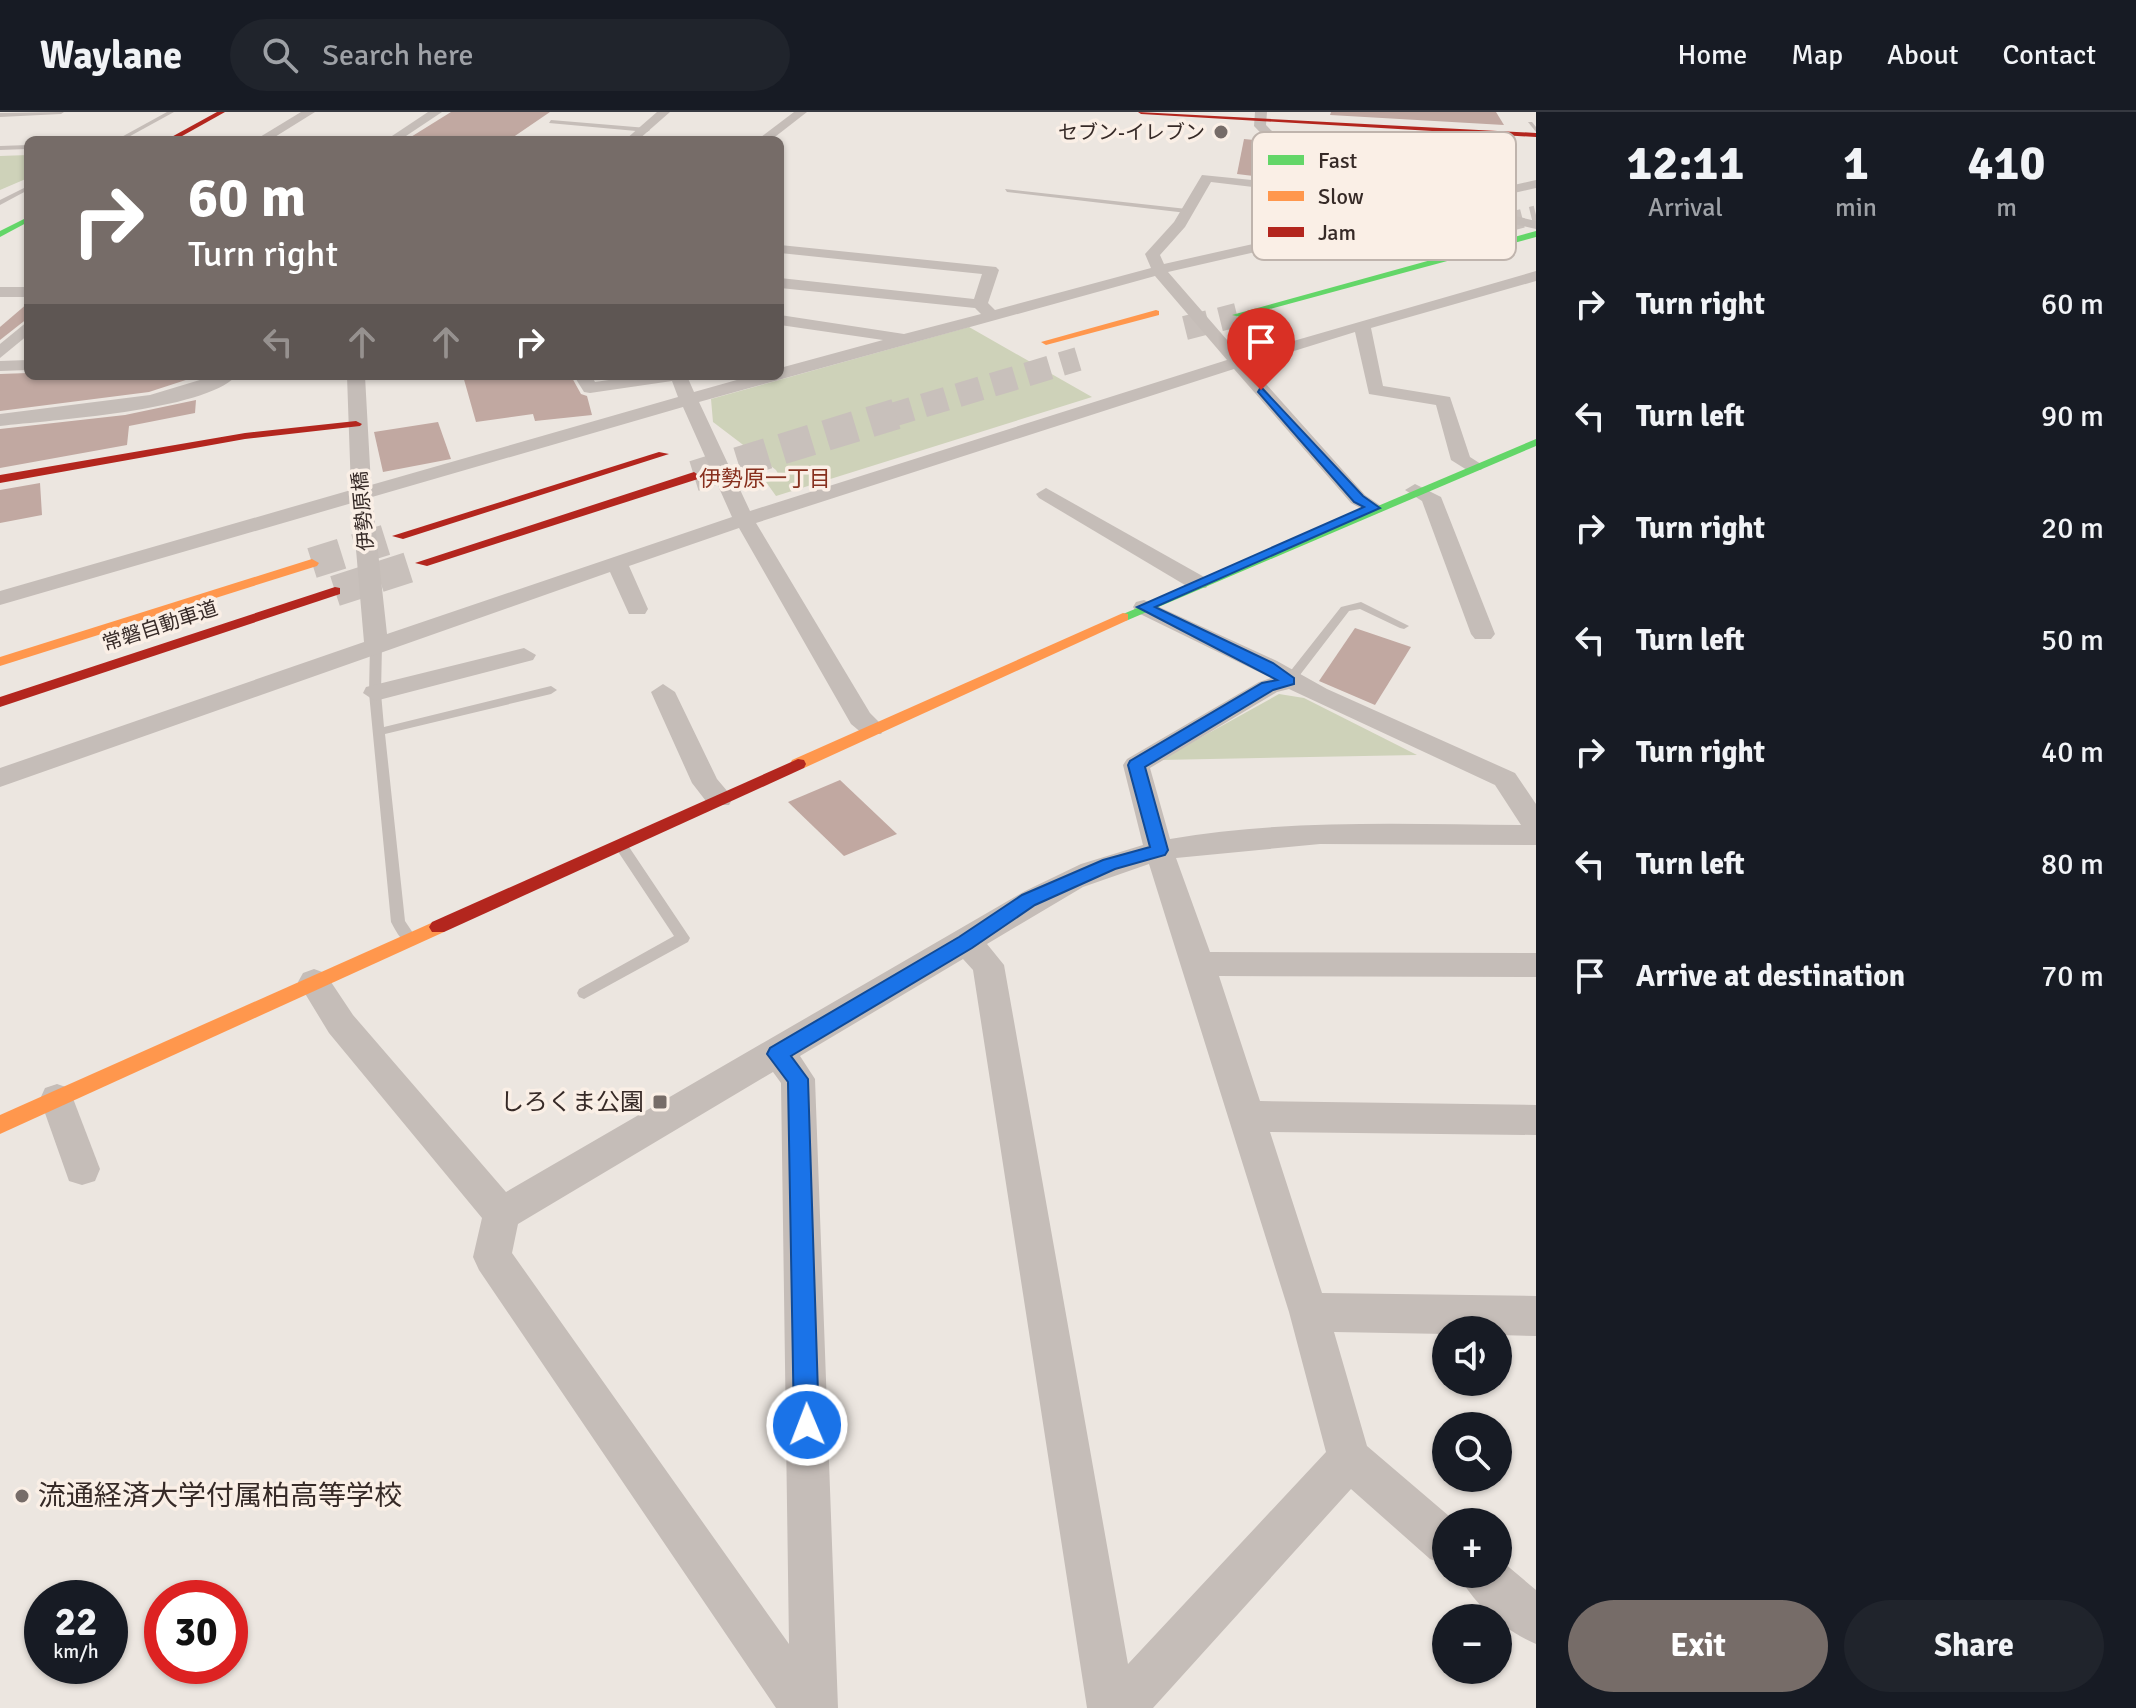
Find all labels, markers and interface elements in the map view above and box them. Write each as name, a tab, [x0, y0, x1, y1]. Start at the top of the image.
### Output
search box	[230, 19, 790, 91]
text: Waylane	[40, 32, 182, 79]
icon: search	[258, 33, 302, 77]
text: Search here	[322, 37, 474, 74]
text: Home	[1678, 38, 1747, 72]
text: Map	[1791, 38, 1843, 72]
text: About	[1887, 38, 1959, 72]
text: Contact	[2003, 38, 2096, 72]
place label: セブン-イレブン	[1058, 120, 1205, 145]
marker: セブン-イレブン	[1212, 123, 1230, 141]
legend	[1252, 132, 1516, 260]
text: 12:11	[1627, 134, 1744, 193]
text: 1	[1843, 134, 1869, 193]
text: 410	[1968, 134, 2045, 193]
text: Fast	[1318, 147, 1358, 174]
text: 60 m	[188, 163, 306, 232]
icon: right	[56, 168, 160, 272]
text: Slow	[1318, 183, 1364, 210]
text: Arrival	[1648, 192, 1723, 224]
text: min	[1835, 192, 1877, 224]
text: m	[1996, 192, 2017, 224]
text: Jam	[1318, 219, 1356, 246]
text: Turn right	[188, 232, 338, 277]
icon: right	[1568, 282, 1612, 326]
text: Turn right	[1636, 286, 1765, 323]
text: 60 m	[2041, 286, 2104, 323]
pin	[1227, 308, 1295, 390]
icon: left	[256, 320, 300, 364]
icon: ahead	[340, 320, 384, 364]
icon: ahead	[424, 320, 468, 364]
icon: right	[508, 320, 552, 364]
icon: arrive	[1239, 320, 1283, 364]
icon: left	[1568, 394, 1612, 438]
text: Turn left	[1636, 398, 1745, 435]
text: 90 m	[2041, 398, 2104, 435]
district label: 伊勢原一丁目	[699, 465, 831, 492]
street label: 伊勢原橋	[347, 470, 379, 552]
icon: right	[1568, 506, 1612, 550]
text: Turn right	[1636, 510, 1765, 547]
text: 20 m	[2041, 510, 2104, 547]
street label: 常磐自動車道	[99, 596, 221, 656]
icon: left	[1568, 618, 1612, 662]
text: Turn left	[1636, 622, 1745, 659]
text: 50 m	[2041, 622, 2104, 659]
icon: right	[1568, 730, 1612, 774]
text: Turn right	[1636, 734, 1765, 771]
text: 40 m	[2041, 734, 2104, 771]
icon: left	[1568, 842, 1612, 886]
text: Turn left	[1636, 846, 1745, 883]
text: 80 m	[2041, 846, 2104, 883]
icon: arrive	[1568, 954, 1612, 998]
text: Arrive at destination	[1636, 958, 1905, 995]
text: 70 m	[2041, 958, 2104, 995]
place label: しろくま公園	[500, 1087, 644, 1117]
marker: しろくま公園	[651, 1093, 669, 1111]
map controls	[1432, 1316, 1512, 1684]
button: sound	[1432, 1316, 1512, 1396]
position arrow	[765, 1383, 849, 1467]
button: search	[1432, 1412, 1512, 1492]
place label: 流通経済大学付属柏高等学校	[38, 1479, 402, 1513]
marker: 流通経済大学付属柏高等学校	[13, 1487, 31, 1505]
button: +	[1432, 1508, 1512, 1588]
speed limit sign: 30	[144, 1580, 248, 1684]
text: 22	[54, 1597, 98, 1647]
button: Exit	[1568, 1600, 1828, 1692]
button: Share	[1844, 1600, 2104, 1692]
button: −	[1432, 1604, 1512, 1684]
text: km/h	[53, 1639, 99, 1664]

